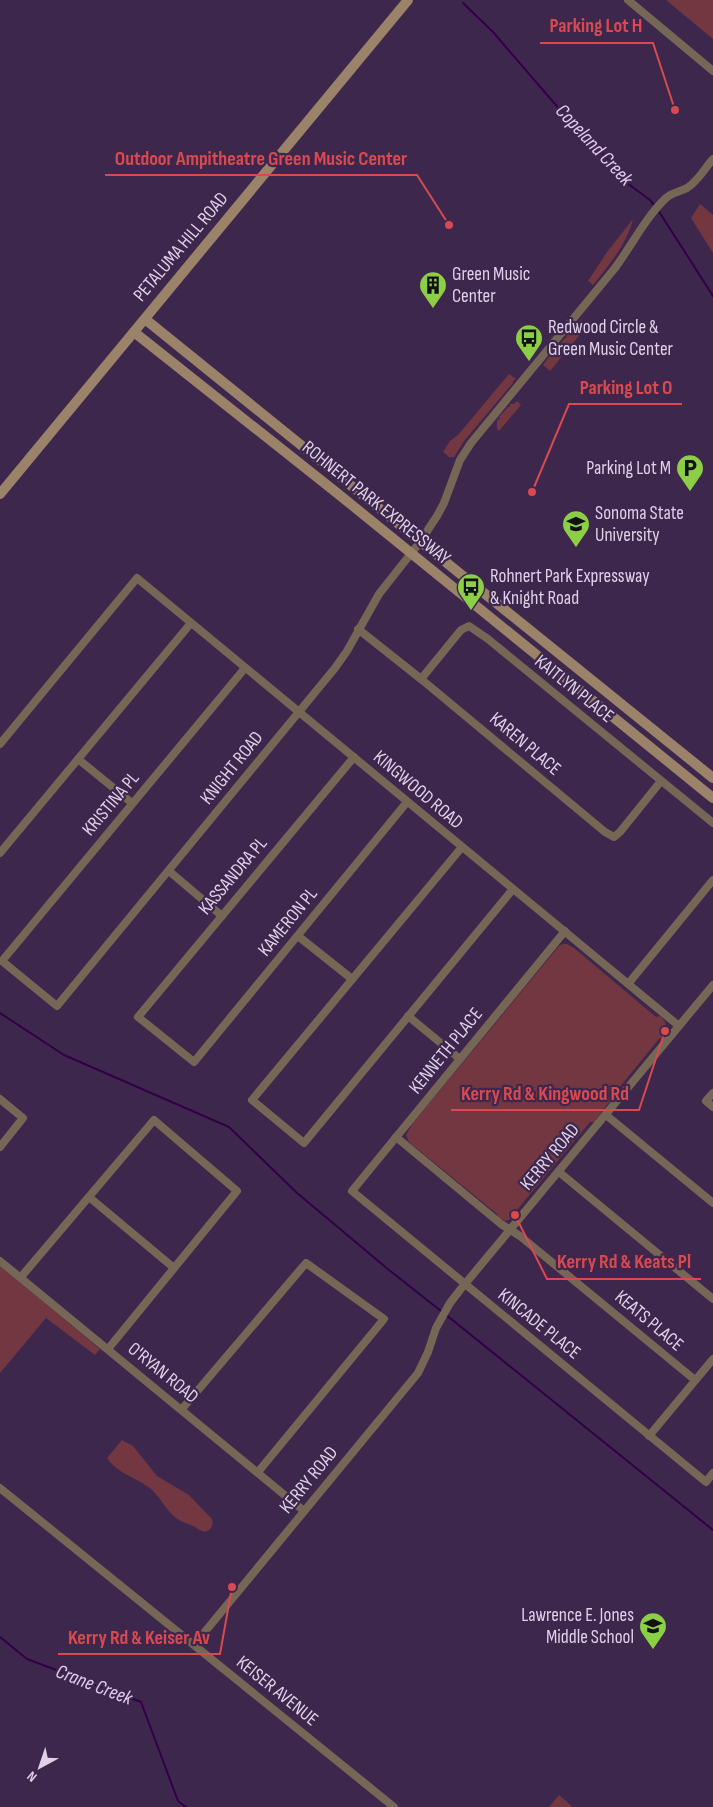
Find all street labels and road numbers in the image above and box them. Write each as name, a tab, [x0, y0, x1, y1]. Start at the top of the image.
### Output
street label: PETALUMA HILL ROAD	[129, 188, 233, 306]
street label: ROHNERT PARK EXPRESSWAY	[297, 436, 455, 570]
street label: KAITLYN PLACE	[530, 650, 618, 728]
street label: KAREN PLACE	[485, 707, 565, 781]
street label: KNIGHT ROAD	[196, 727, 268, 809]
street label: KINGWOOD ROAD	[368, 746, 468, 834]
street label: KRISTINA PL	[78, 767, 144, 841]
street label: KASSANDRA PL	[194, 832, 272, 920]
street label: KAMERON PL	[253, 883, 323, 961]
street label: KENNETH PLACE	[404, 1003, 488, 1099]
street label: KERRY ROAD	[515, 1119, 585, 1195]
street label: KINCADE PLACE	[493, 1284, 585, 1364]
street label: KEATS PLACE	[610, 1286, 688, 1356]
street label: O'RYAN ROAD	[123, 1338, 203, 1408]
street label: KERRY ROAD	[275, 1442, 343, 1518]
street label: KEISER AVENUE	[231, 1651, 323, 1731]

